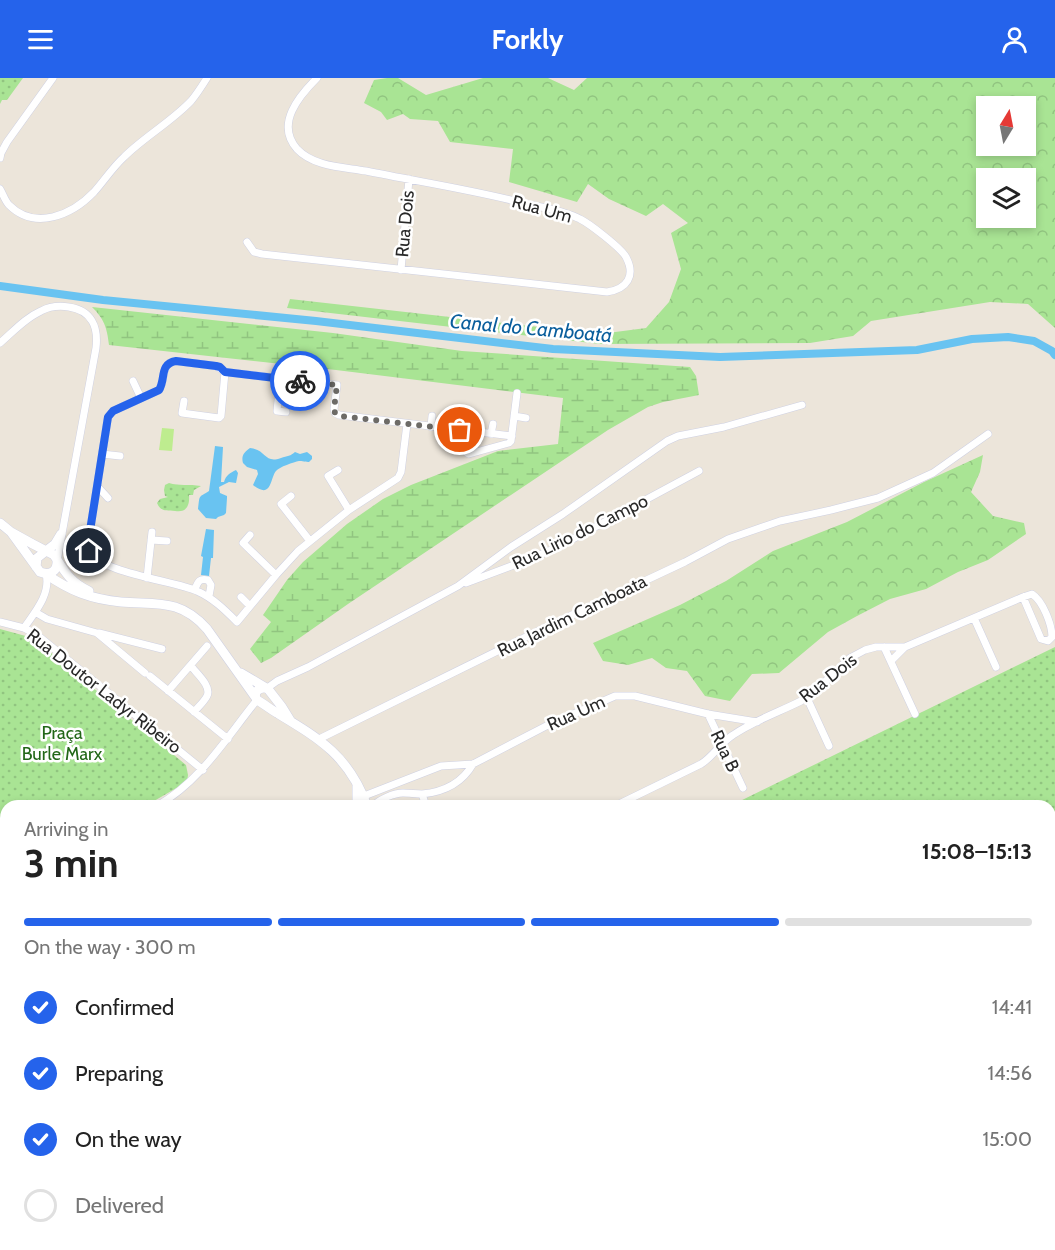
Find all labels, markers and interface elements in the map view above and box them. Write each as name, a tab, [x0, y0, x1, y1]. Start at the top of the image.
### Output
icon: menu	[24, 23, 57, 56]
text: Forkly	[491, 23, 564, 56]
icon: person	[998, 23, 1031, 56]
north arrow	[976, 96, 1036, 156]
map controls	[976, 96, 1036, 228]
button: layers	[976, 168, 1036, 228]
street label: Rua Dois	[391, 190, 419, 258]
street label: Rua Um	[510, 190, 574, 228]
water label: Canal do Camboatá	[449, 309, 613, 347]
courier	[270, 351, 330, 411]
icon: bike	[284, 365, 317, 398]
pin	[434, 404, 485, 455]
icon: bag	[443, 413, 476, 446]
street label: Rua Lirio do Campo	[508, 490, 652, 574]
pin	[63, 525, 114, 576]
icon: home	[72, 534, 105, 567]
street label: Rua Jardim Camboata	[494, 570, 651, 662]
street label: Rua Doutor Ladyr Ribeiro	[22, 624, 186, 758]
street label: Rua Dois	[795, 649, 861, 707]
street label: Rua Um	[544, 690, 608, 736]
park label: Praça Burle Marx	[22, 722, 103, 765]
street label: Rua B	[706, 727, 744, 776]
text: Arriving in	[24, 817, 108, 841]
text: 15:08–15:13	[922, 838, 1032, 865]
text: 3 min	[24, 839, 119, 887]
text: On the way · 300 m	[24, 935, 196, 959]
icon: check	[24, 991, 57, 1024]
text: Confirmed	[75, 994, 174, 1021]
text: 14:41	[992, 995, 1032, 1019]
icon: check	[24, 1057, 57, 1090]
text: Preparing	[75, 1060, 163, 1087]
text: 14:56	[988, 1061, 1032, 1085]
icon: check	[24, 1123, 57, 1156]
text: On the way	[75, 1126, 182, 1153]
text: 15:00	[983, 1127, 1032, 1151]
text: Delivered	[75, 1192, 164, 1219]

